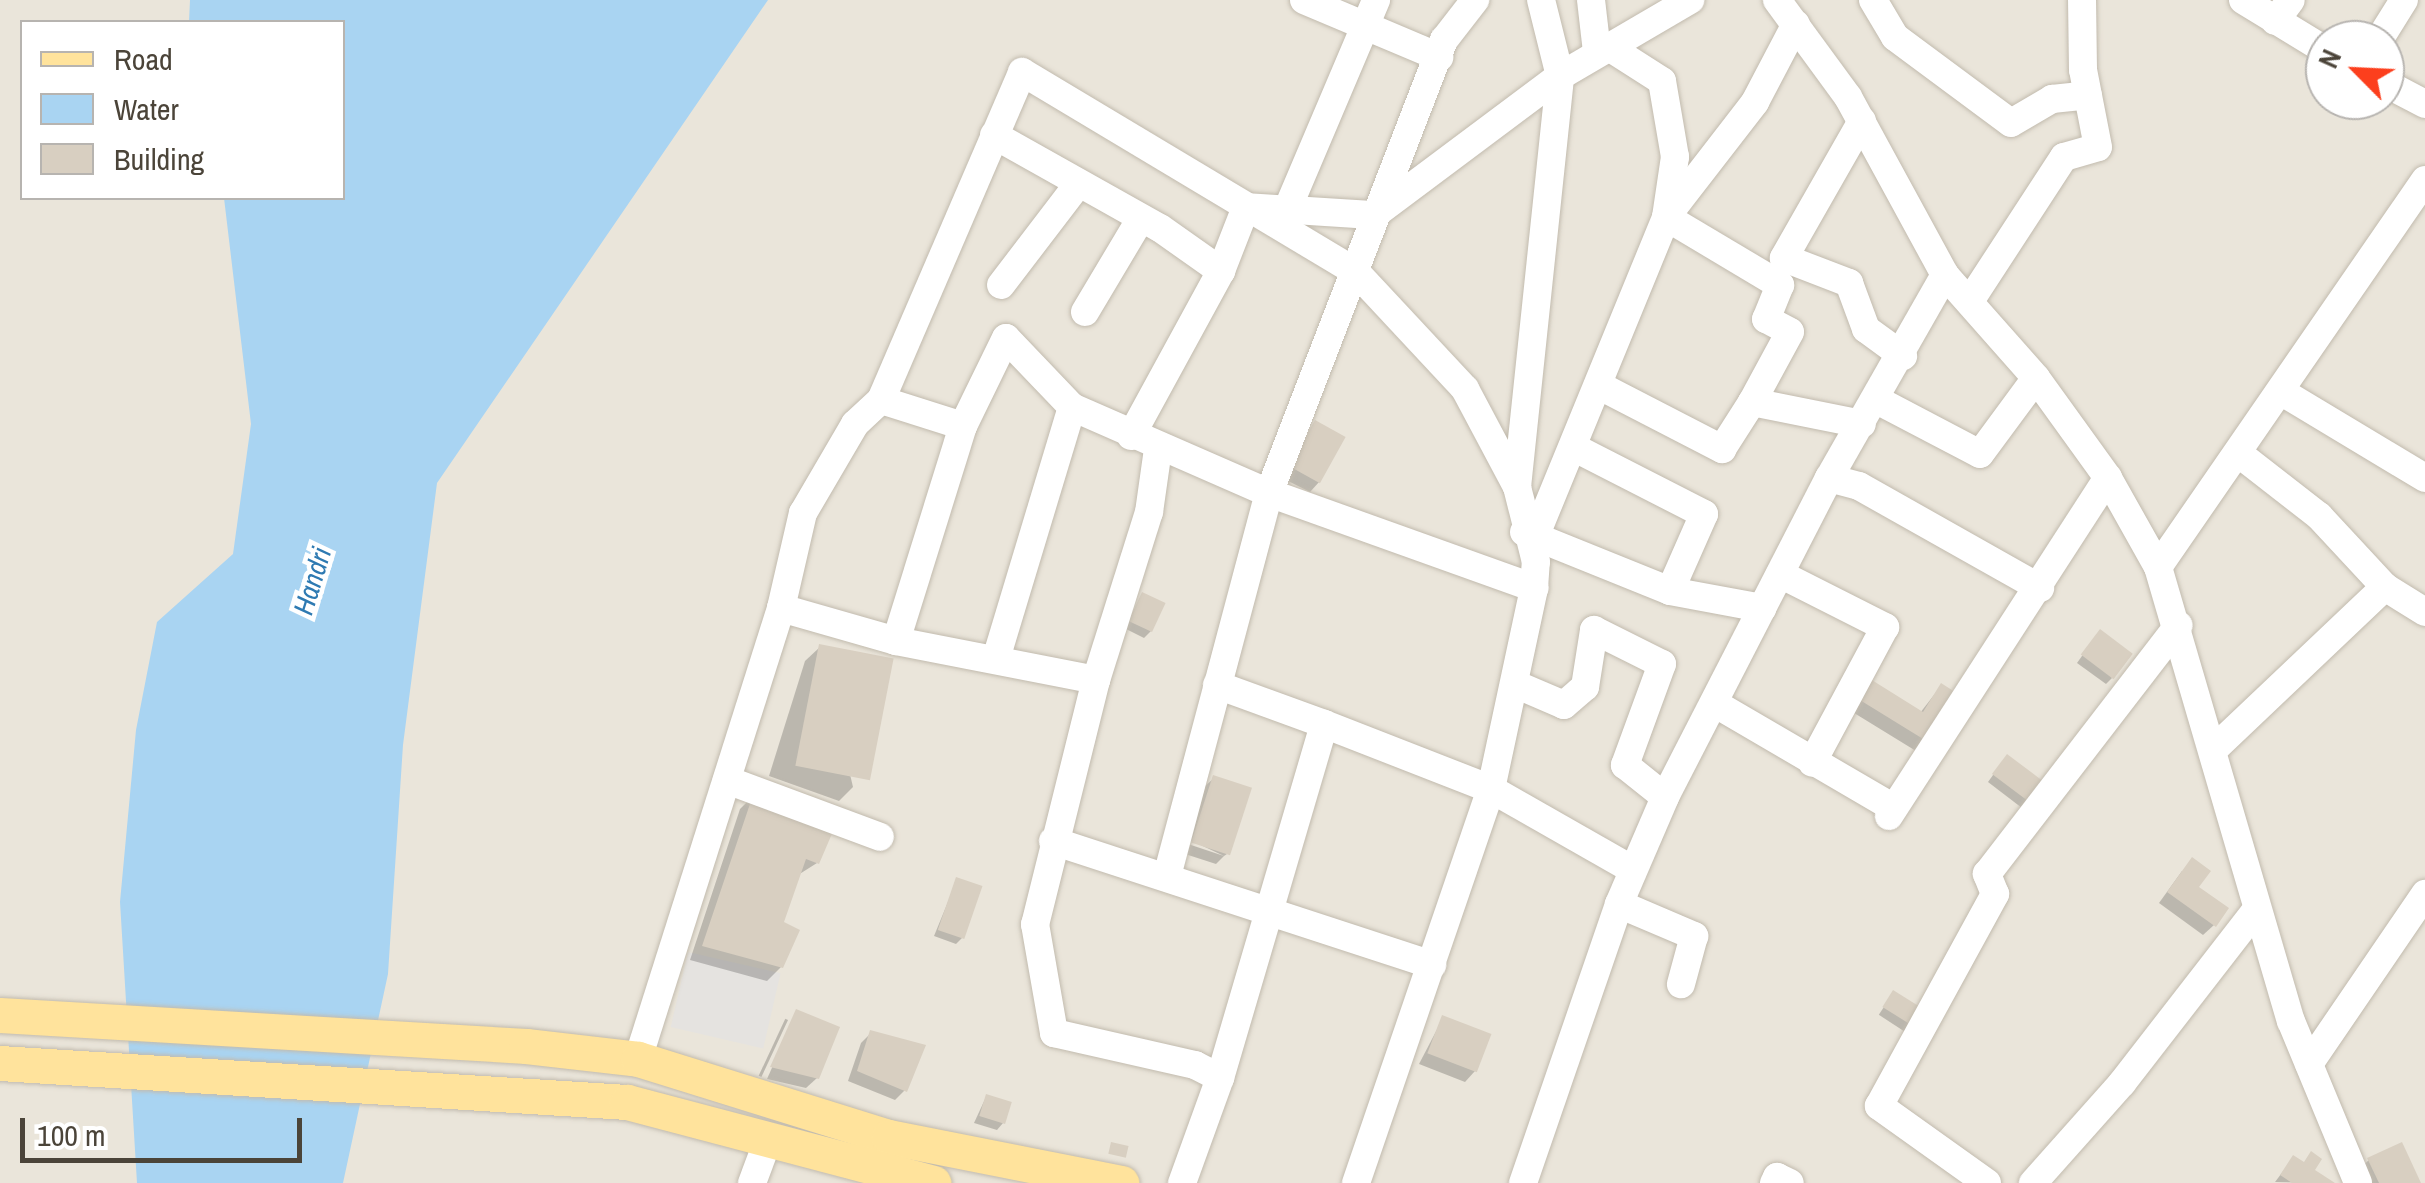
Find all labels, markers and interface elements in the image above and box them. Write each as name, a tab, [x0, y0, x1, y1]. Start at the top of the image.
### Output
legend	[20, 20, 345, 200]
north arrow	[2305, 20, 2405, 120]
text: Road	[114, 39, 173, 79]
text: N	[2309, 43, 2350, 74]
text: Water	[114, 89, 179, 129]
text: Building	[114, 139, 204, 179]
water label: Handri	[286, 543, 338, 619]
scale bar	[25, 1098, 308, 1160]
text: 100 m	[37, 1115, 105, 1155]

